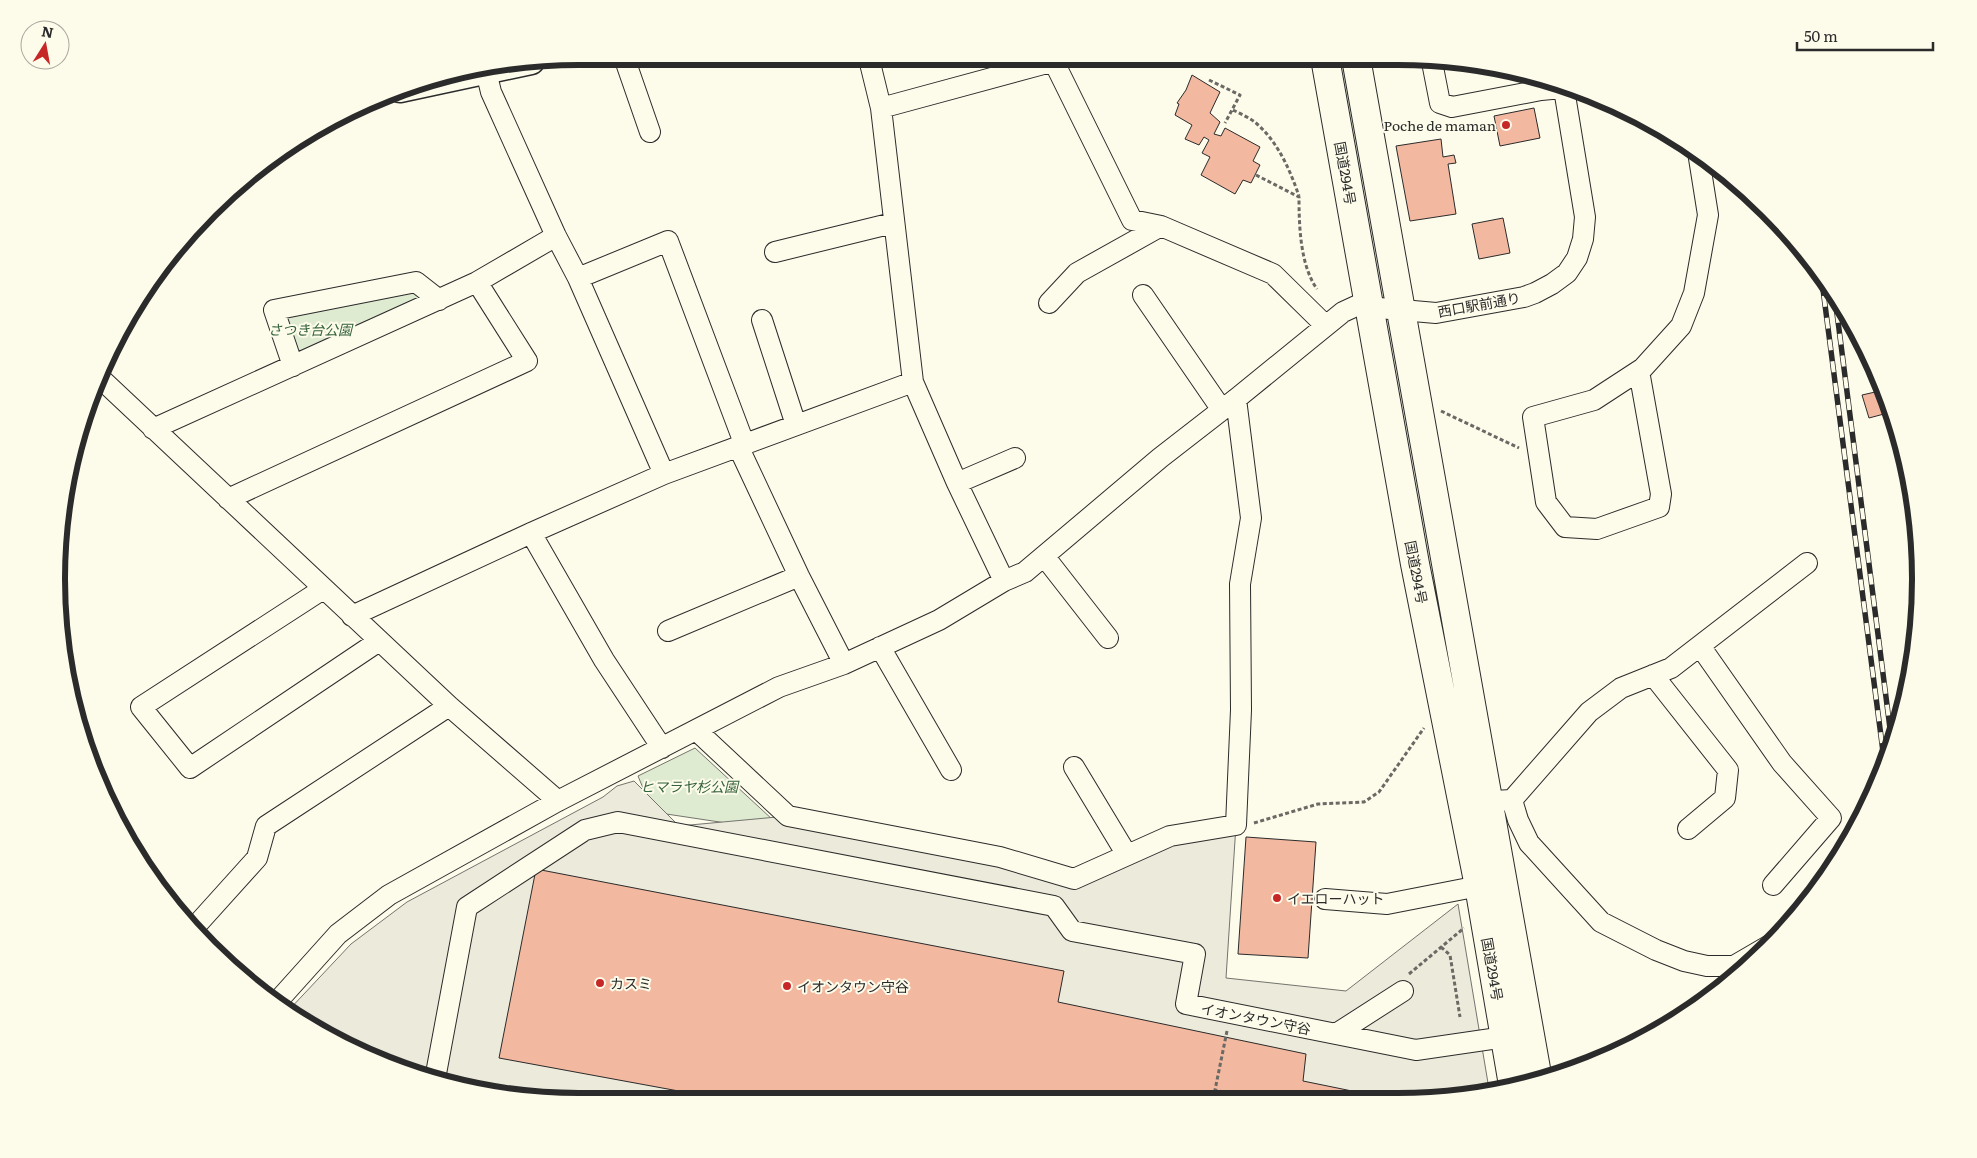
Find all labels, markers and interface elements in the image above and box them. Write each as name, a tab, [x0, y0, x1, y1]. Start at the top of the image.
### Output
north arrow	[20, 20, 70, 70]
text: N	[40, 20, 56, 42]
scale bar	[1797, 20, 1933, 52]
text: 50 m	[1804, 24, 1838, 47]
place label: Poche de maman	[1383, 115, 1496, 135]
marker: Poche de maman	[1500, 119, 1512, 131]
street label: 国道294号	[1331, 140, 1361, 206]
street label: 西口駅前通り	[1436, 287, 1522, 321]
park label: さつき台公園	[268, 319, 354, 339]
street label: 国道294号	[1401, 539, 1433, 605]
park label: ヒマラヤ杉公園	[640, 776, 740, 796]
place label: イエローハット	[1287, 888, 1385, 908]
marker: イエローハット	[1271, 892, 1283, 904]
street label: 国道294号	[1478, 936, 1508, 1002]
place label: カスミ	[610, 973, 652, 993]
place label: イオンタウン守谷	[797, 976, 909, 996]
marker: カスミ	[594, 977, 606, 989]
marker: イオンタウン守谷	[781, 980, 793, 992]
street label: イオンタウン守谷	[1199, 997, 1313, 1039]

